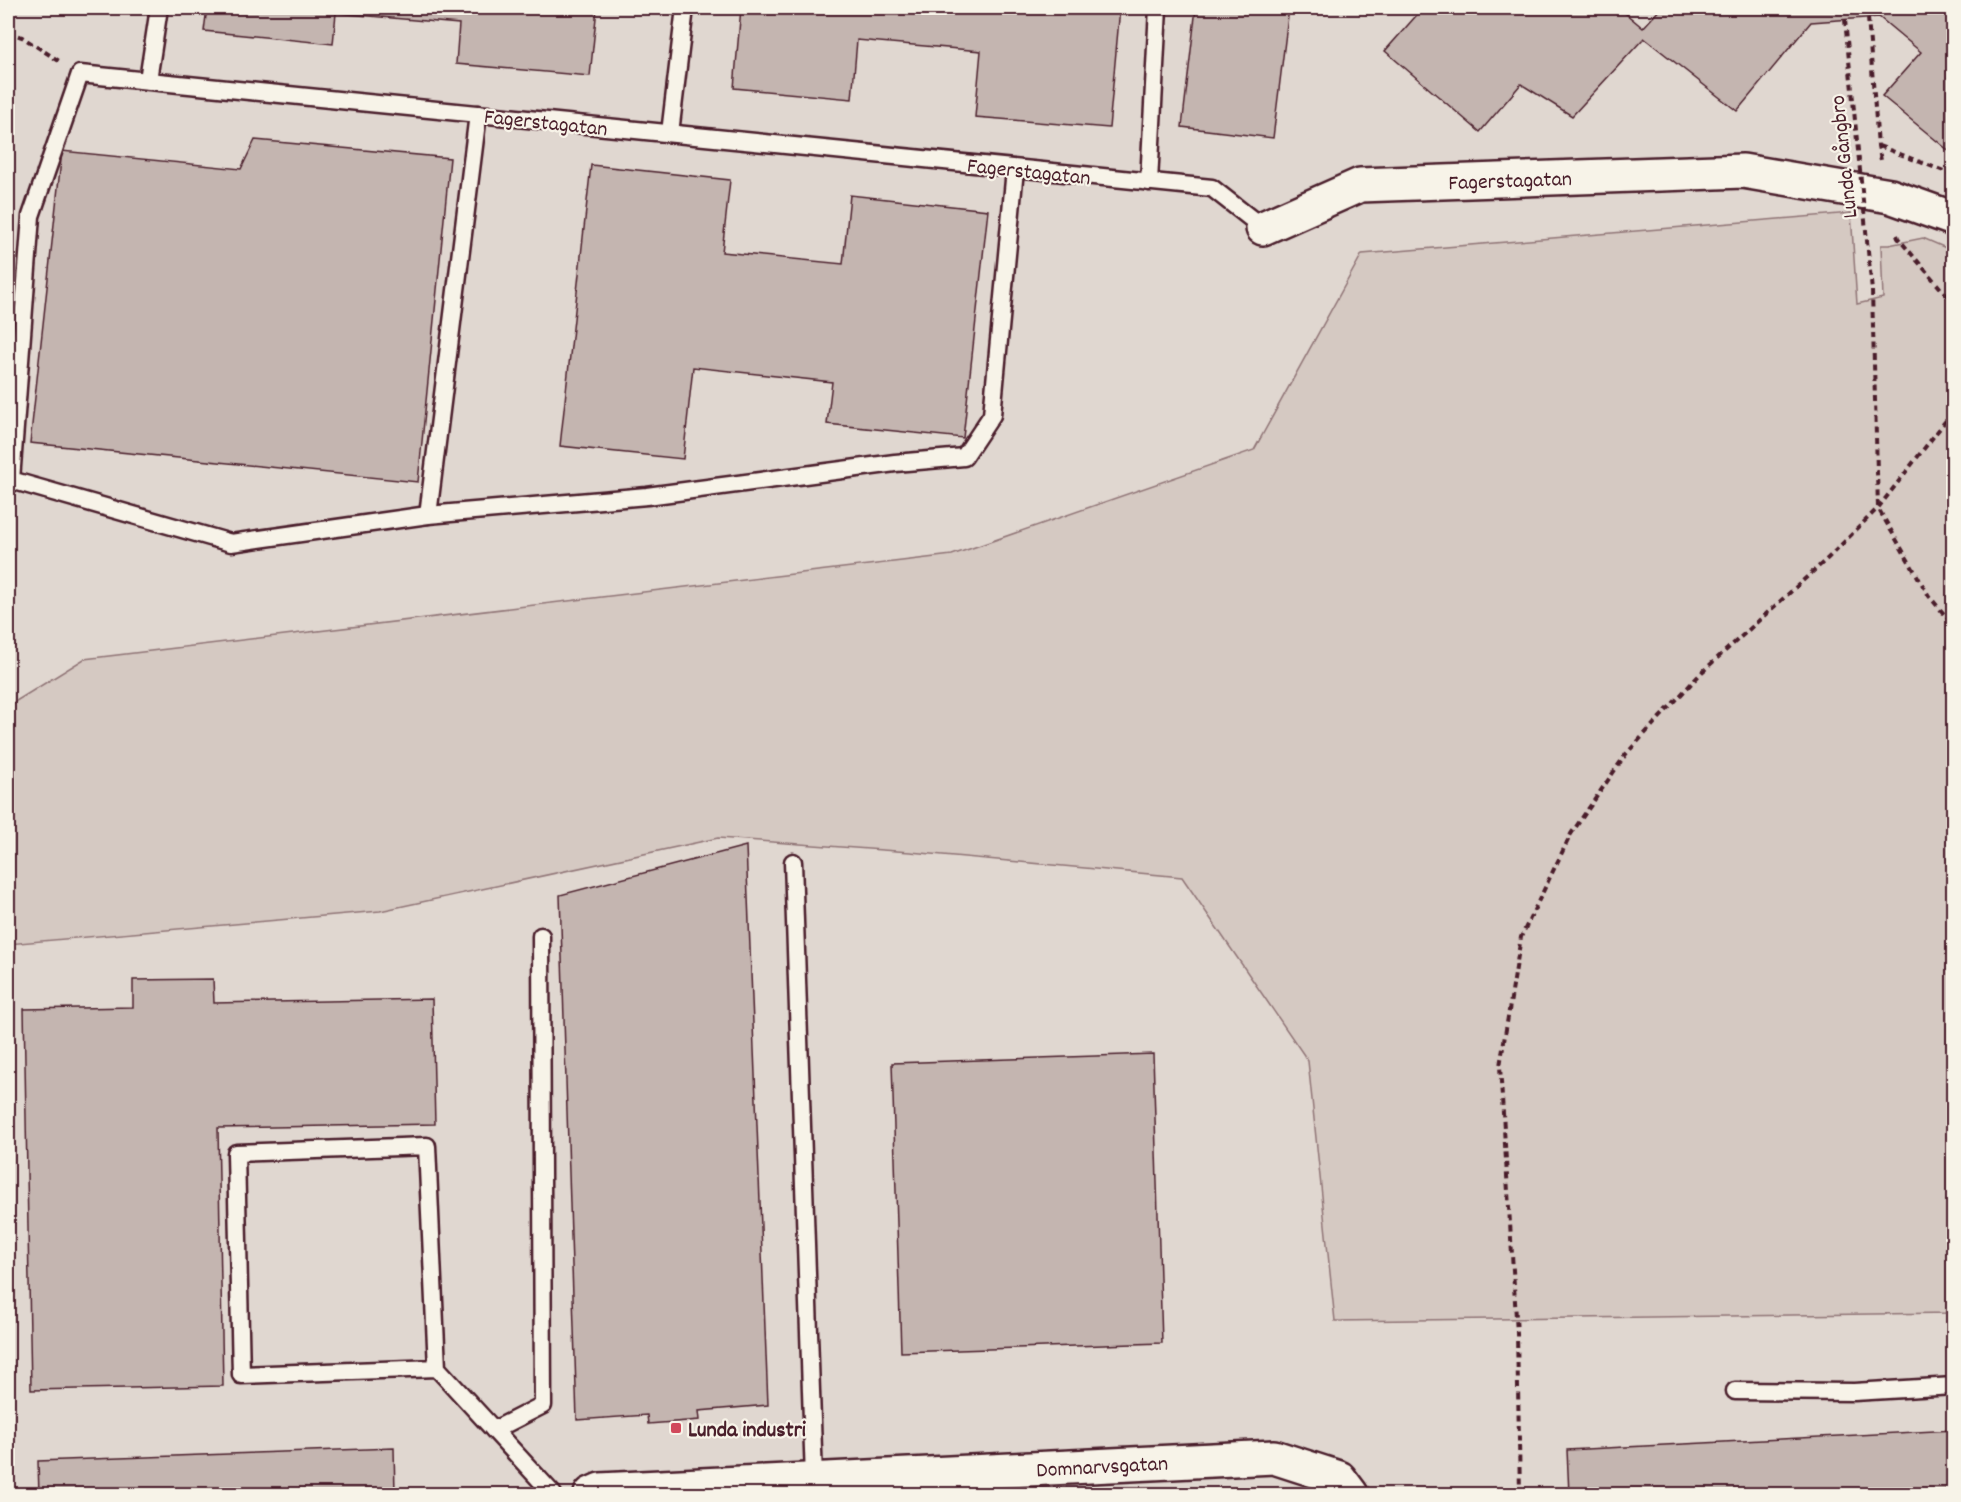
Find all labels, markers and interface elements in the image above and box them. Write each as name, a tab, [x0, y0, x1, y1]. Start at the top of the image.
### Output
street label: Lunda Gångbro	[1824, 94, 1867, 220]
street label: Fagerstagatan	[482, 103, 609, 146]
street label: Fagerstagatan	[965, 152, 1092, 195]
street label: Fagerstagatan	[1448, 165, 1573, 200]
place label: Lunda industri	[688, 1416, 806, 1447]
marker: Lunda industri	[669, 1421, 683, 1435]
street label: Domnarvsgatan	[1036, 1450, 1169, 1487]

